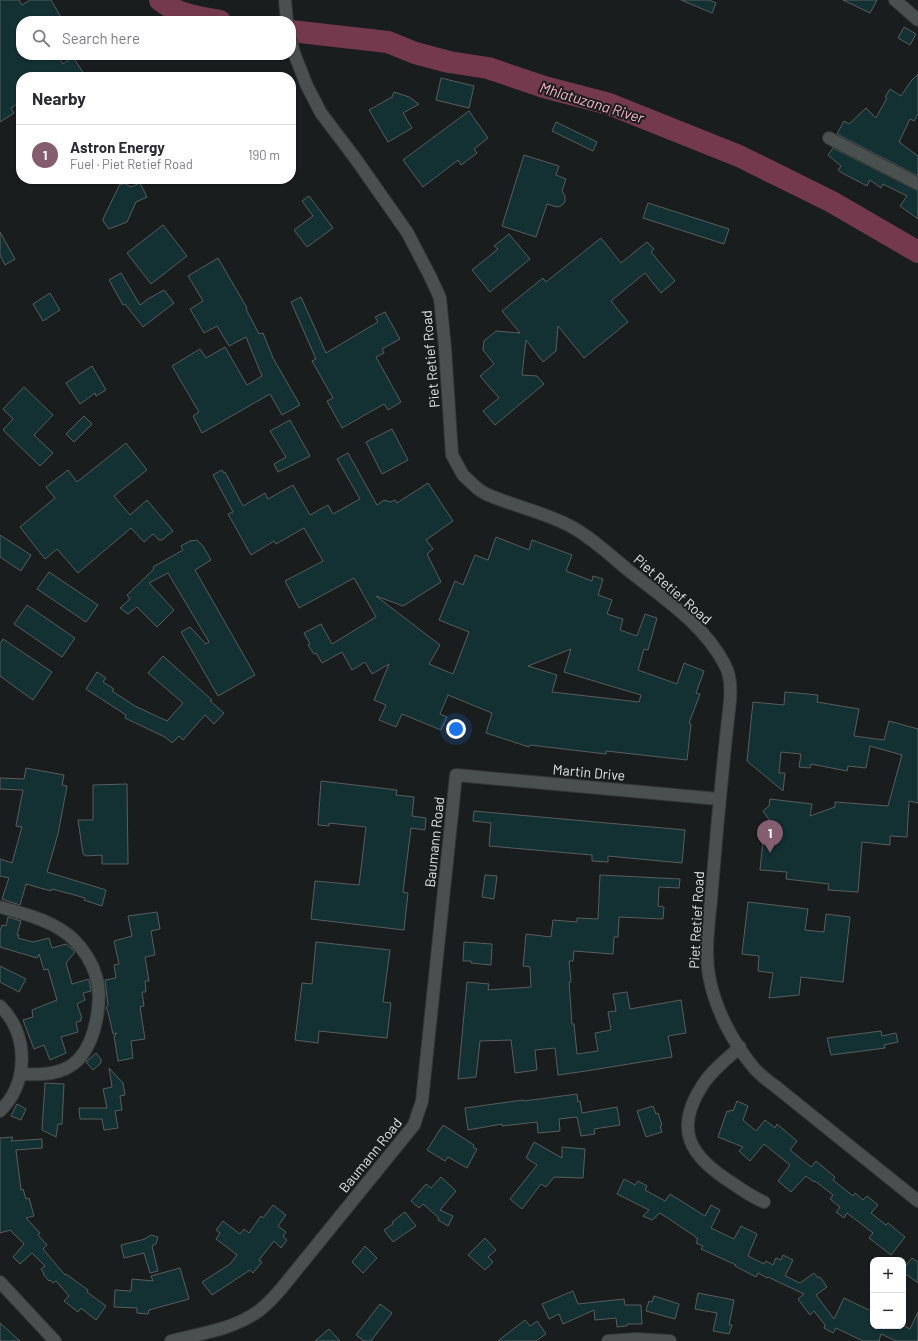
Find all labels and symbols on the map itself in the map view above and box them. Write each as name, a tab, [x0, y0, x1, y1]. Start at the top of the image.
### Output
water label: Mhlatuzana River	[538, 78, 647, 127]
street label: Piet Retief Road	[417, 310, 443, 408]
street label: Piet Retief Road	[631, 551, 715, 627]
your location	[446, 719, 466, 739]
street label: Martin Drive	[552, 760, 626, 784]
street label: Baumann Road	[421, 796, 447, 888]
pin: 1	[757, 820, 783, 853]
street label: Piet Retief Road	[685, 871, 707, 969]
street label: Baumann Road	[335, 1114, 405, 1196]

